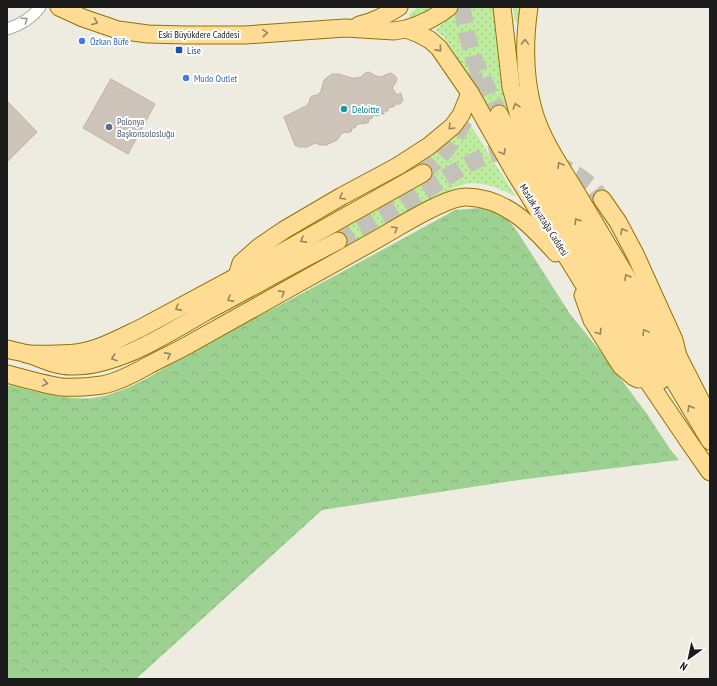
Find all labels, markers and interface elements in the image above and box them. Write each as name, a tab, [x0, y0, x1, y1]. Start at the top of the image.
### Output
one-way arrow	[21, 17, 28, 25]
one-way arrow	[91, 18, 98, 26]
street label: Eski Büyükdere Caddesi	[158, 28, 240, 41]
one-way arrow	[262, 29, 268, 38]
place label: Özkan Büfe	[90, 35, 129, 48]
marker: Özkan Büfe	[77, 36, 87, 46]
one-way arrow	[521, 39, 530, 45]
place label: Lise	[187, 44, 201, 57]
one-way arrow	[434, 44, 441, 51]
marker: Lise	[174, 45, 184, 55]
place label: Mudo Outlet	[194, 72, 238, 85]
marker: Mudo Outlet	[181, 73, 191, 83]
place label: Deloitte	[352, 103, 380, 116]
one-way arrow	[512, 103, 521, 110]
marker: Deloitte	[339, 104, 349, 114]
place label: Polonya Başkonsolosluğu	[117, 115, 175, 140]
marker: Polonya Başkonsolosluğu	[104, 122, 114, 132]
one-way arrow	[448, 122, 456, 130]
one-way arrow	[498, 148, 505, 155]
one-way arrow	[557, 162, 565, 169]
street label: Maslak Ayazağa Caddesi	[517, 182, 571, 258]
one-way arrow	[339, 192, 346, 199]
one-way arrow	[574, 218, 581, 225]
one-way arrow	[391, 226, 398, 233]
one-way arrow	[620, 228, 627, 235]
one-way arrow	[300, 236, 307, 243]
one-way arrow	[624, 274, 631, 281]
one-way arrow	[278, 290, 285, 297]
one-way arrow	[227, 295, 234, 302]
one-way arrow	[175, 303, 182, 310]
one-way arrow	[595, 328, 602, 335]
one-way arrow	[642, 329, 649, 336]
one-way arrow	[164, 353, 171, 360]
one-way arrow	[111, 354, 118, 362]
one-way arrow	[42, 379, 48, 387]
one-way arrow	[687, 405, 694, 412]
north arrow	[669, 638, 709, 678]
text: N	[677, 659, 690, 674]

